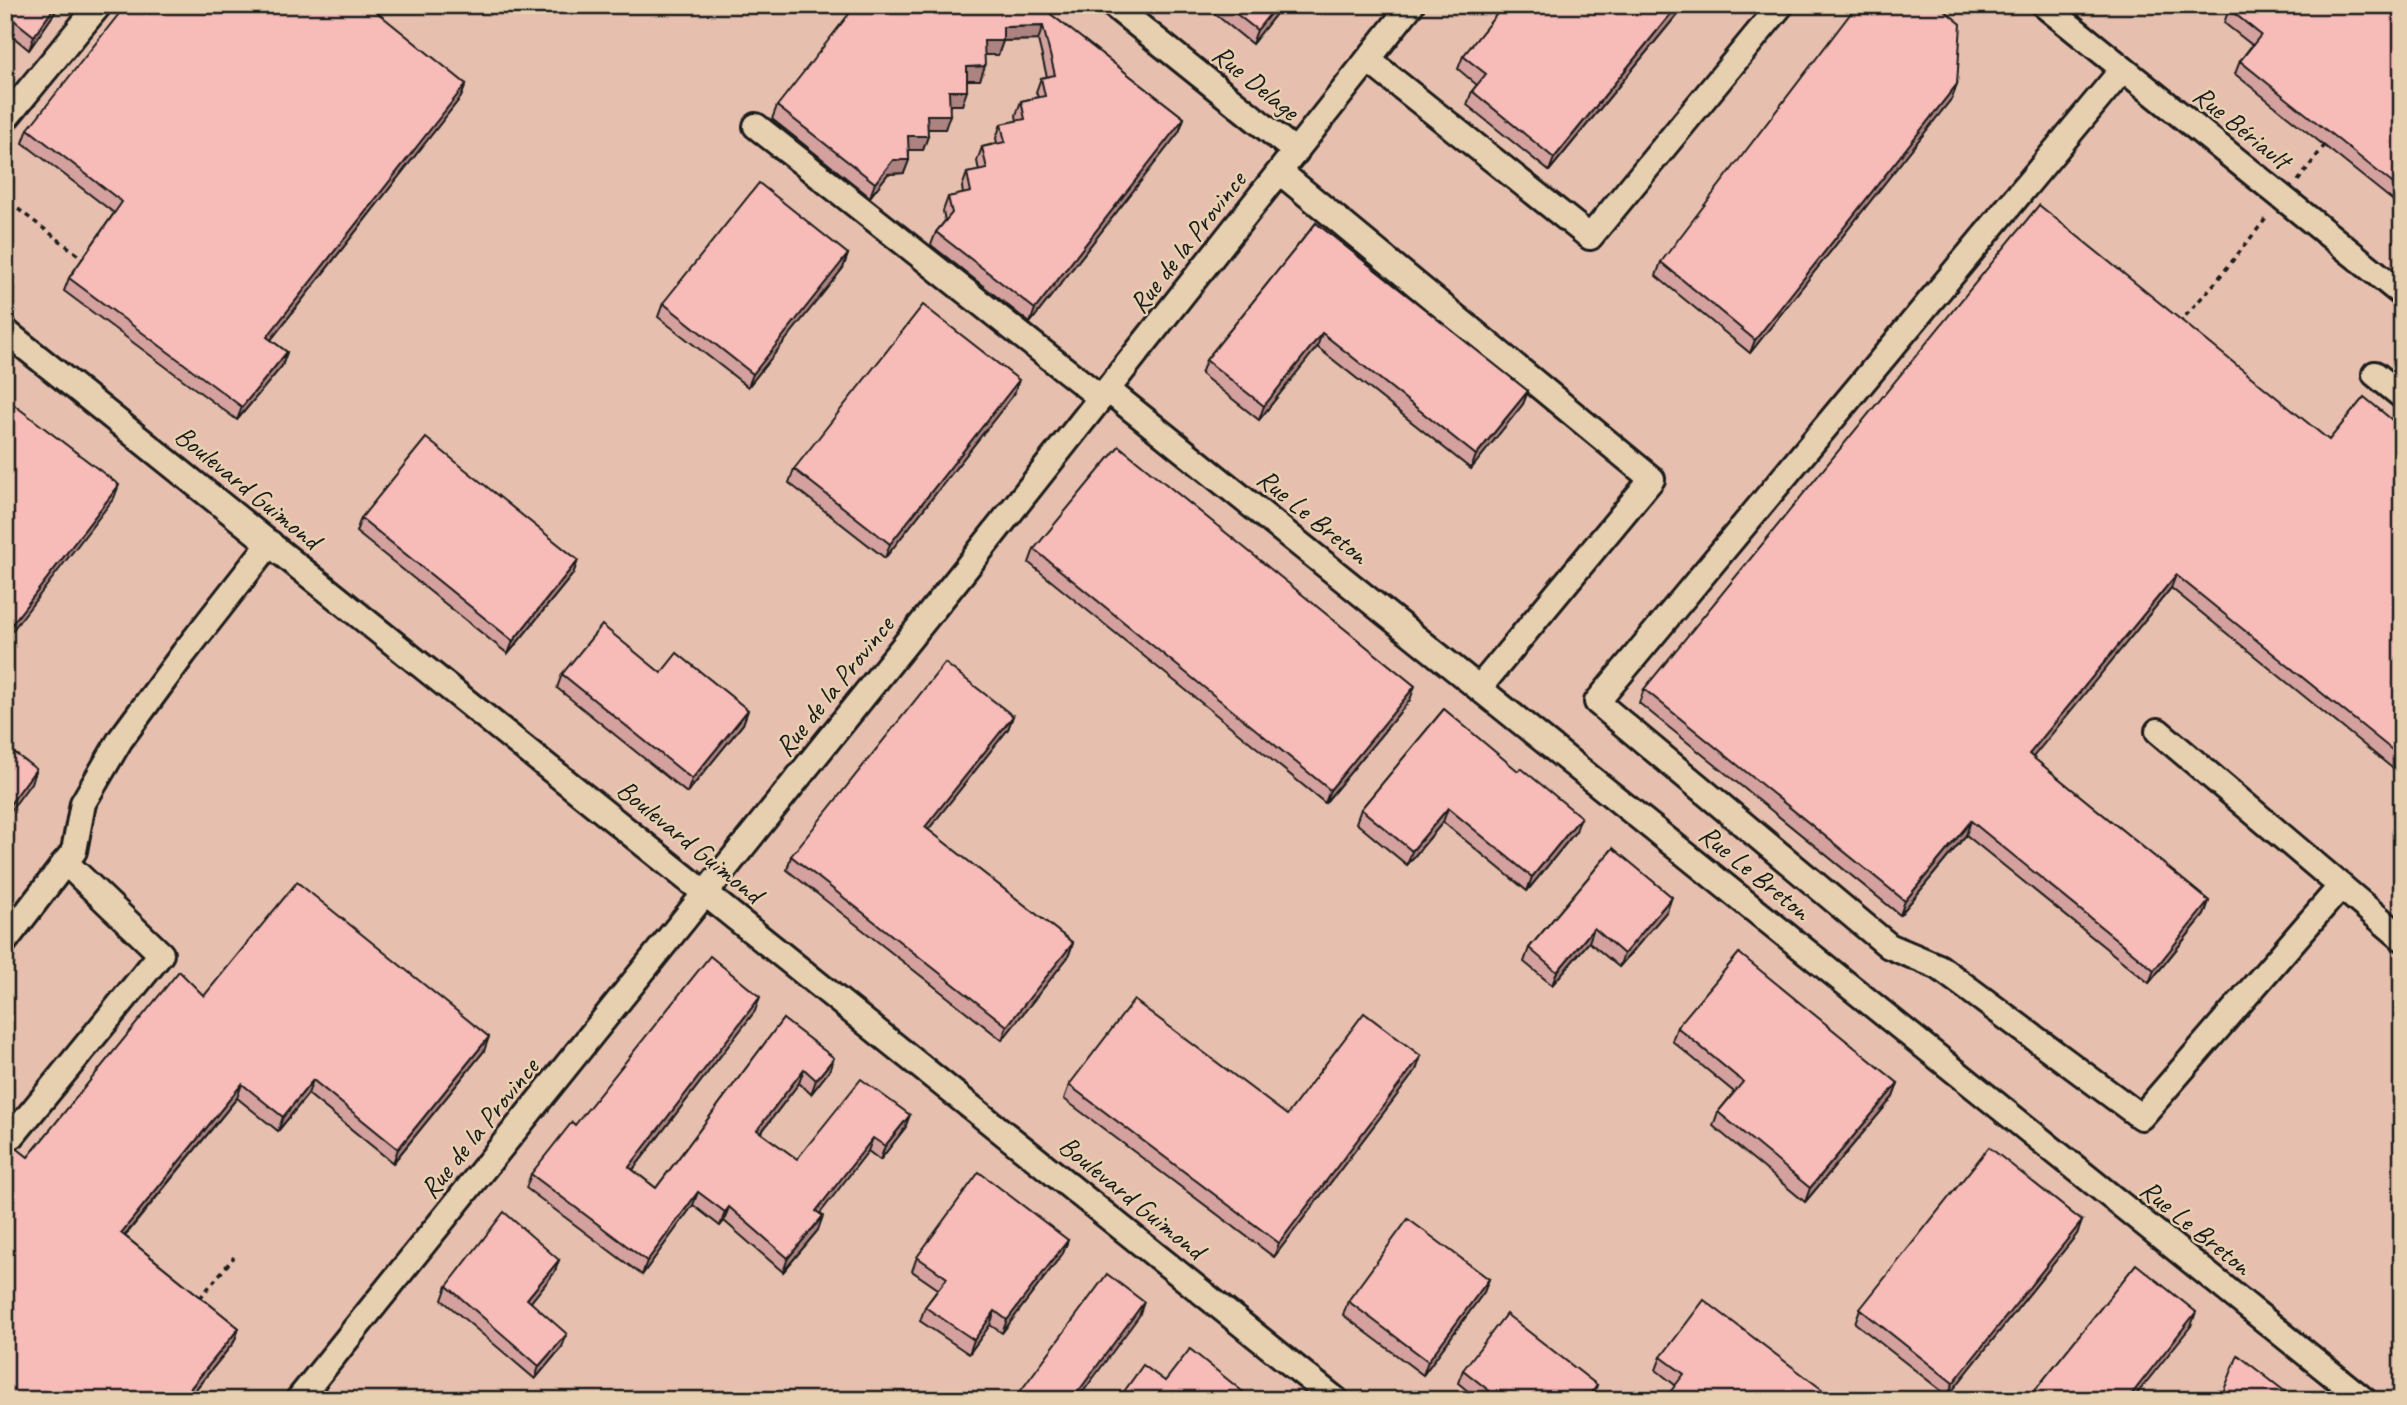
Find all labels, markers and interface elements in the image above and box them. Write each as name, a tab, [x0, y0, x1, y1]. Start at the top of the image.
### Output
street label: Rue Delage	[1205, 36, 1308, 129]
street label: Rue Bériault	[2186, 77, 2301, 179]
street label: Rue de la Province	[1121, 162, 1254, 320]
street label: Boulevard Guimond	[168, 417, 331, 559]
street label: Rue Le Breton	[1250, 460, 1377, 572]
street label: Rue de la Province	[767, 607, 902, 763]
street label: Boulevard Guimond	[610, 771, 773, 913]
street label: Rue Le Breton	[1692, 816, 1819, 928]
street label: Rue de la Province	[412, 1049, 547, 1205]
street label: Boulevard Guimond	[1052, 1127, 1215, 1269]
street label: Rue Le Breton	[2133, 1171, 2260, 1283]

